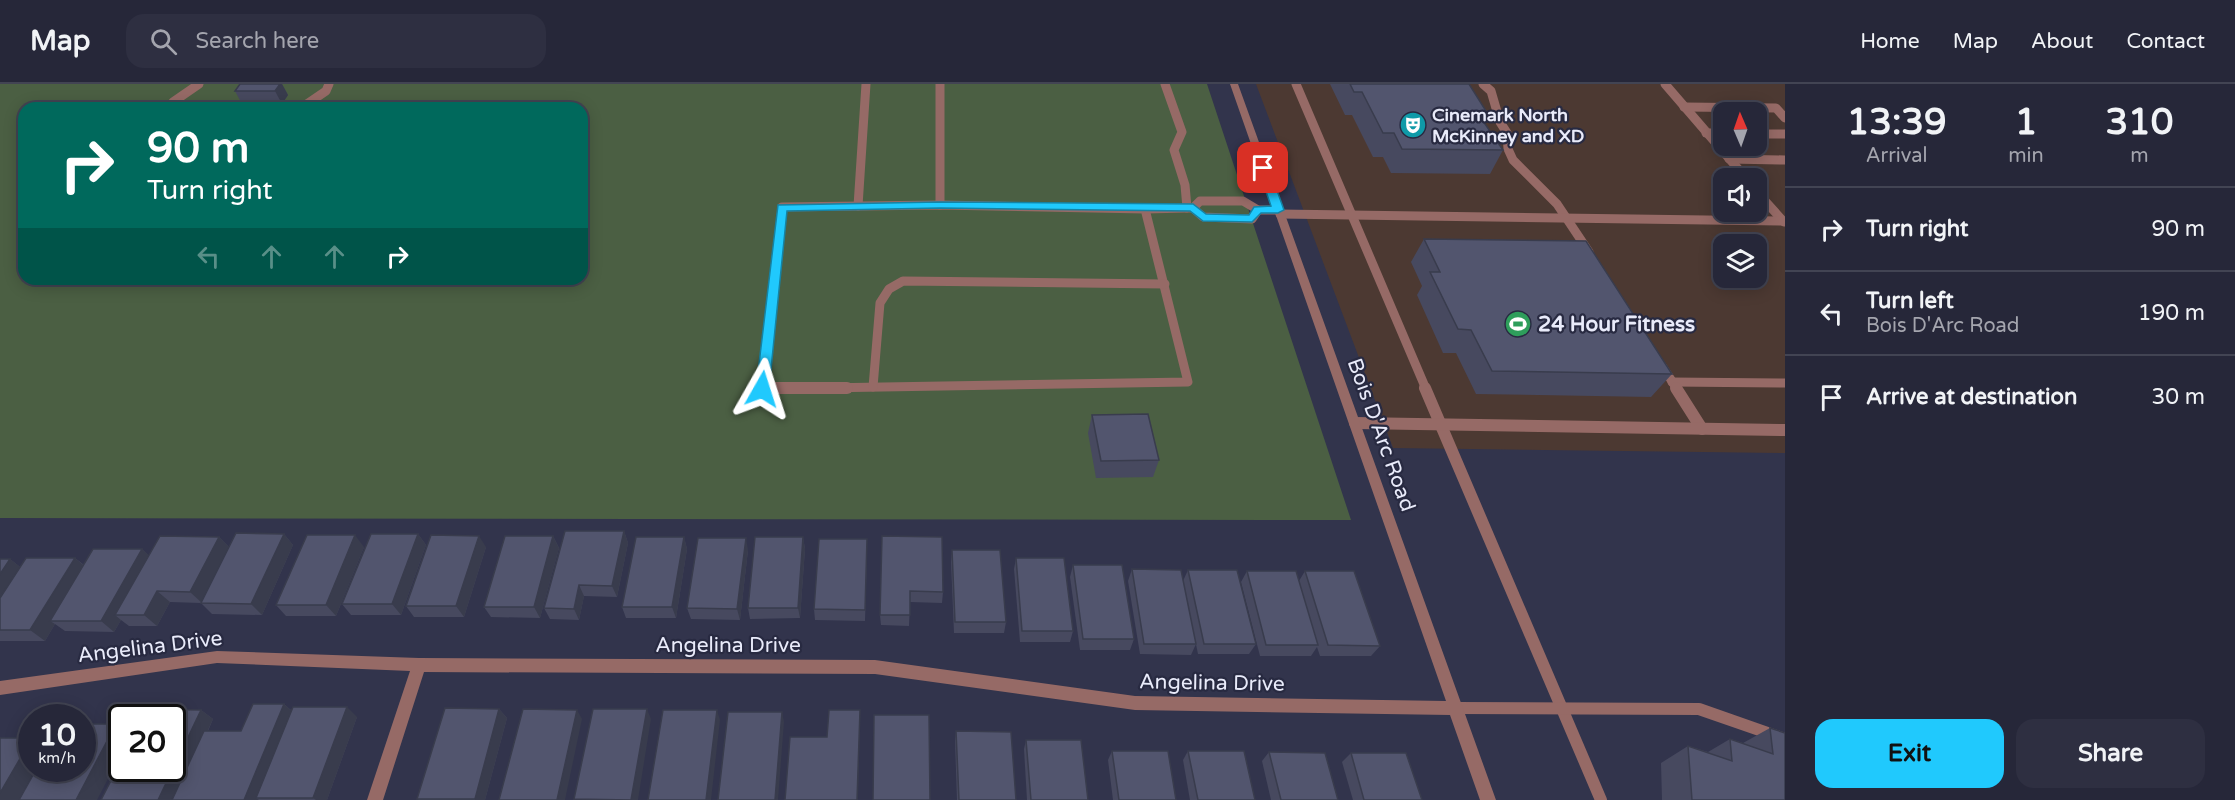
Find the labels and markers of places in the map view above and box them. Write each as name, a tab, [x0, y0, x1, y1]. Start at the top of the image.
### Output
place label: Cinemark North McKinney and XD	[1432, 104, 1584, 147]
theatre icon: Cinemark North McKinney and XD	[1398, 110, 1428, 140]
pin	[1237, 142, 1288, 193]
sports icon: 24 Hour Fitness	[1503, 309, 1533, 339]
place label: 24 Hour Fitness	[1538, 312, 1695, 337]

